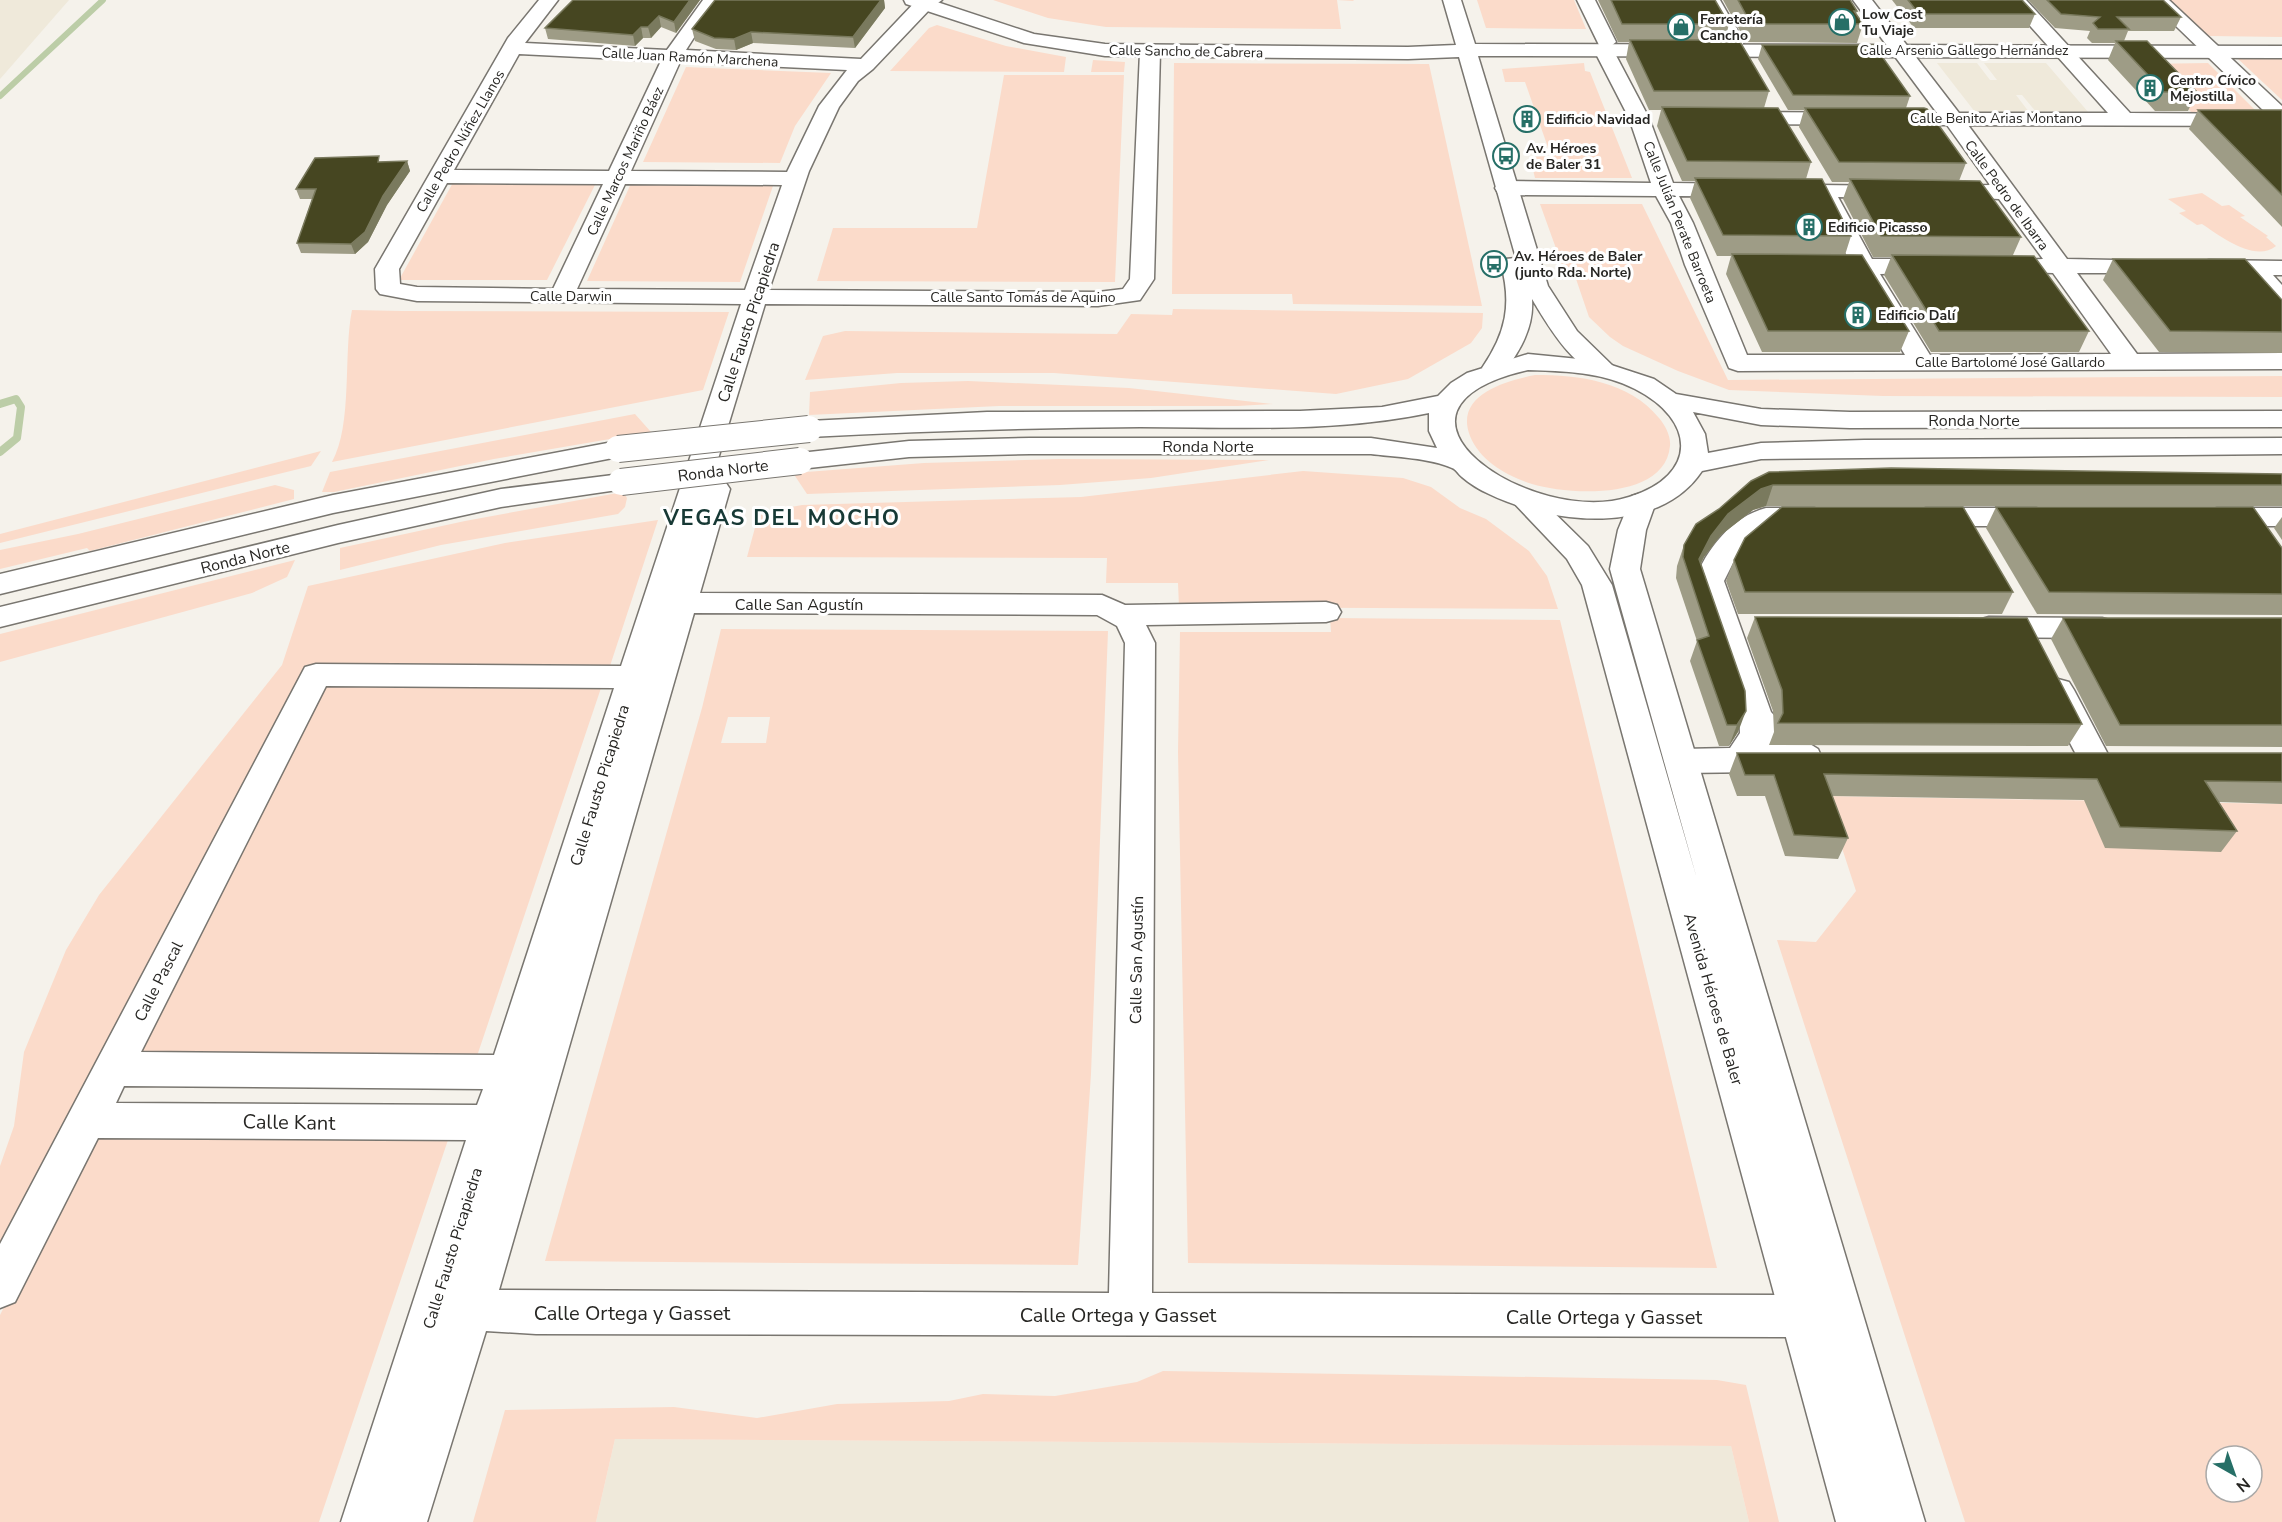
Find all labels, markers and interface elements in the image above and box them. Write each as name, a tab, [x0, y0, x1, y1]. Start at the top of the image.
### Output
place label: Low Cost Tu Viaje	[1862, 5, 1923, 40]
shop icon: Low Cost Tu Viaje	[1827, 7, 1857, 37]
place label: Ferretería Cancho	[1700, 10, 1763, 45]
shop icon: Ferretería Cancho	[1666, 12, 1696, 42]
street label: Calle Sancho de Cabrera	[1109, 41, 1263, 62]
street label: Calle Arsenio Gallego Hernández	[1859, 41, 2069, 60]
street label: Calle Juan Ramón Marchena	[601, 43, 779, 72]
street label: Calle Pedro Núñez Llanos	[412, 66, 509, 216]
place label: Centro Cívico Mejostilla	[2170, 71, 2256, 106]
building icon: Centro Cívico Mejostilla	[2135, 73, 2165, 103]
street label: Calle Marcos Mariño Báez	[583, 83, 669, 239]
building icon: Edificio Navidad	[1512, 104, 1542, 134]
street label: Calle Benito Arias Montano	[1910, 109, 2082, 128]
place label: Edificio Navidad	[1546, 110, 1650, 129]
street label: Calle Pedro de Ibarra	[1960, 136, 2053, 254]
street label: Calle Julián Perate Barroeta	[1638, 138, 1721, 306]
place label: Av. Héroes de Baler 31	[1526, 139, 1601, 174]
bus stop icon: Av. Héroes de Baler 31	[1491, 141, 1521, 171]
building icon: Edificio Picasso	[1794, 212, 1824, 242]
place label: Edificio Picasso	[1828, 218, 1928, 237]
street label: Calle Fausto Picapiedra	[713, 239, 785, 405]
place label: Av. Héroes de Baler (junto Rda. Norte)	[1514, 247, 1643, 282]
bus stop icon: Av. Héroes de Baler (junto Rda. Norte)	[1479, 249, 1509, 279]
street label: Calle Darwin	[530, 287, 612, 306]
street label: Calle Santo Tomás de Aquino	[930, 288, 1116, 307]
building icon: Edificio Dalí	[1843, 300, 1873, 330]
place label: Edificio Dalí	[1878, 306, 1957, 325]
street label: Calle Bartolomé José Gallardo	[1915, 353, 2105, 372]
street label: Ronda Norte	[1928, 410, 2020, 432]
street label: Ronda Norte	[1162, 436, 1254, 458]
street label: Ronda Norte	[676, 455, 770, 487]
district label: VEGAS DEL MOCHO	[662, 503, 901, 533]
street label: Ronda Norte	[198, 536, 292, 580]
street label: Calle San Agustín	[735, 594, 863, 616]
street label: Calle Fausto Picapiedra	[565, 702, 635, 869]
street label: Calle San Agustín	[1125, 896, 1149, 1024]
street label: Avenida Héroes de Baler	[1678, 911, 1748, 1088]
street label: Calle Pascal	[129, 937, 189, 1025]
street label: Calle Kant	[242, 1108, 337, 1137]
street label: Calle Fausto Picapiedra	[418, 1165, 488, 1332]
street label: Calle Ortega y Gasset	[534, 1300, 731, 1327]
street label: Calle Ortega y Gasset	[1020, 1302, 1217, 1329]
street label: Calle Ortega y Gasset	[1506, 1304, 1703, 1331]
north arrow	[2204, 1444, 2264, 1504]
text: N	[2231, 1472, 2255, 1497]

